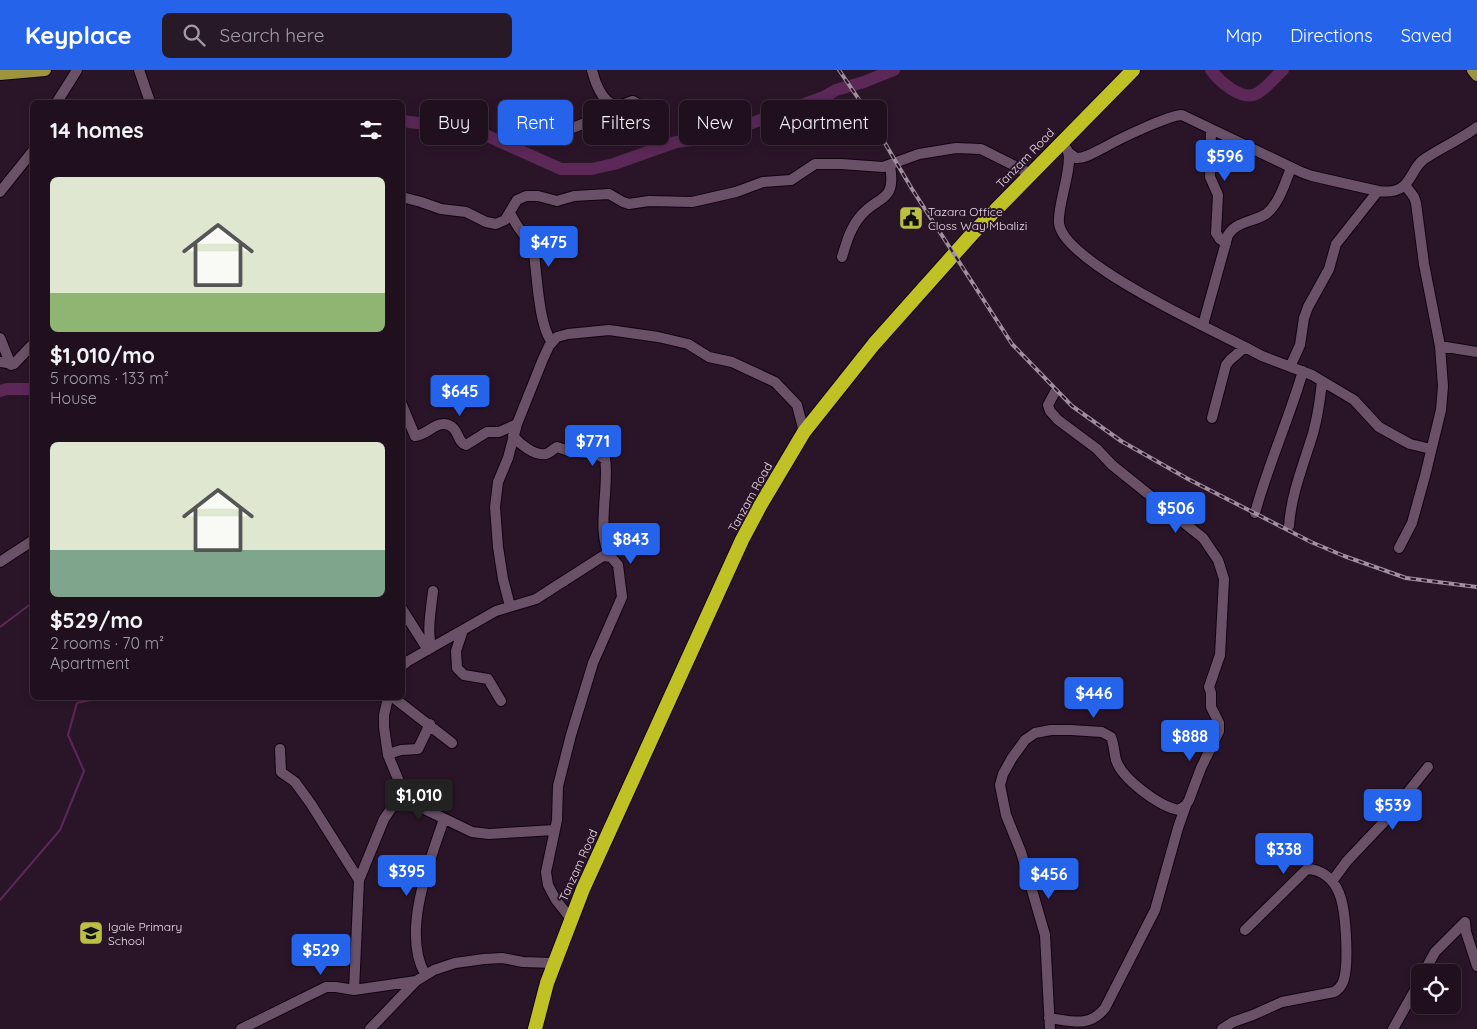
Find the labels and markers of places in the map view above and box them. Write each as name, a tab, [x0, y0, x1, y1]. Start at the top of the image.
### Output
pin: $596	[1195, 140, 1255, 182]
place label: Tazara Office Closs Way Mbalizi	[928, 204, 1027, 233]
public building icon: Tazara Office Closs Way Mbalizi	[898, 205, 924, 231]
pin: $475	[519, 226, 579, 268]
pin: $645	[430, 374, 490, 417]
pin: $771	[563, 424, 623, 467]
pin: $506	[1146, 492, 1206, 534]
pin: $843	[601, 522, 661, 565]
pin: $446	[1064, 676, 1124, 719]
pin: $888	[1160, 720, 1220, 762]
pin: $1,010	[378, 778, 460, 821]
pin: $539	[1363, 788, 1423, 831]
pin: $338	[1254, 832, 1314, 875]
pin: $395	[377, 854, 437, 897]
pin: $456	[1019, 858, 1079, 900]
place label: Igale Primary School	[108, 919, 182, 948]
school or university icon: Igale Primary School	[78, 920, 104, 946]
pin: $529	[291, 934, 351, 976]

